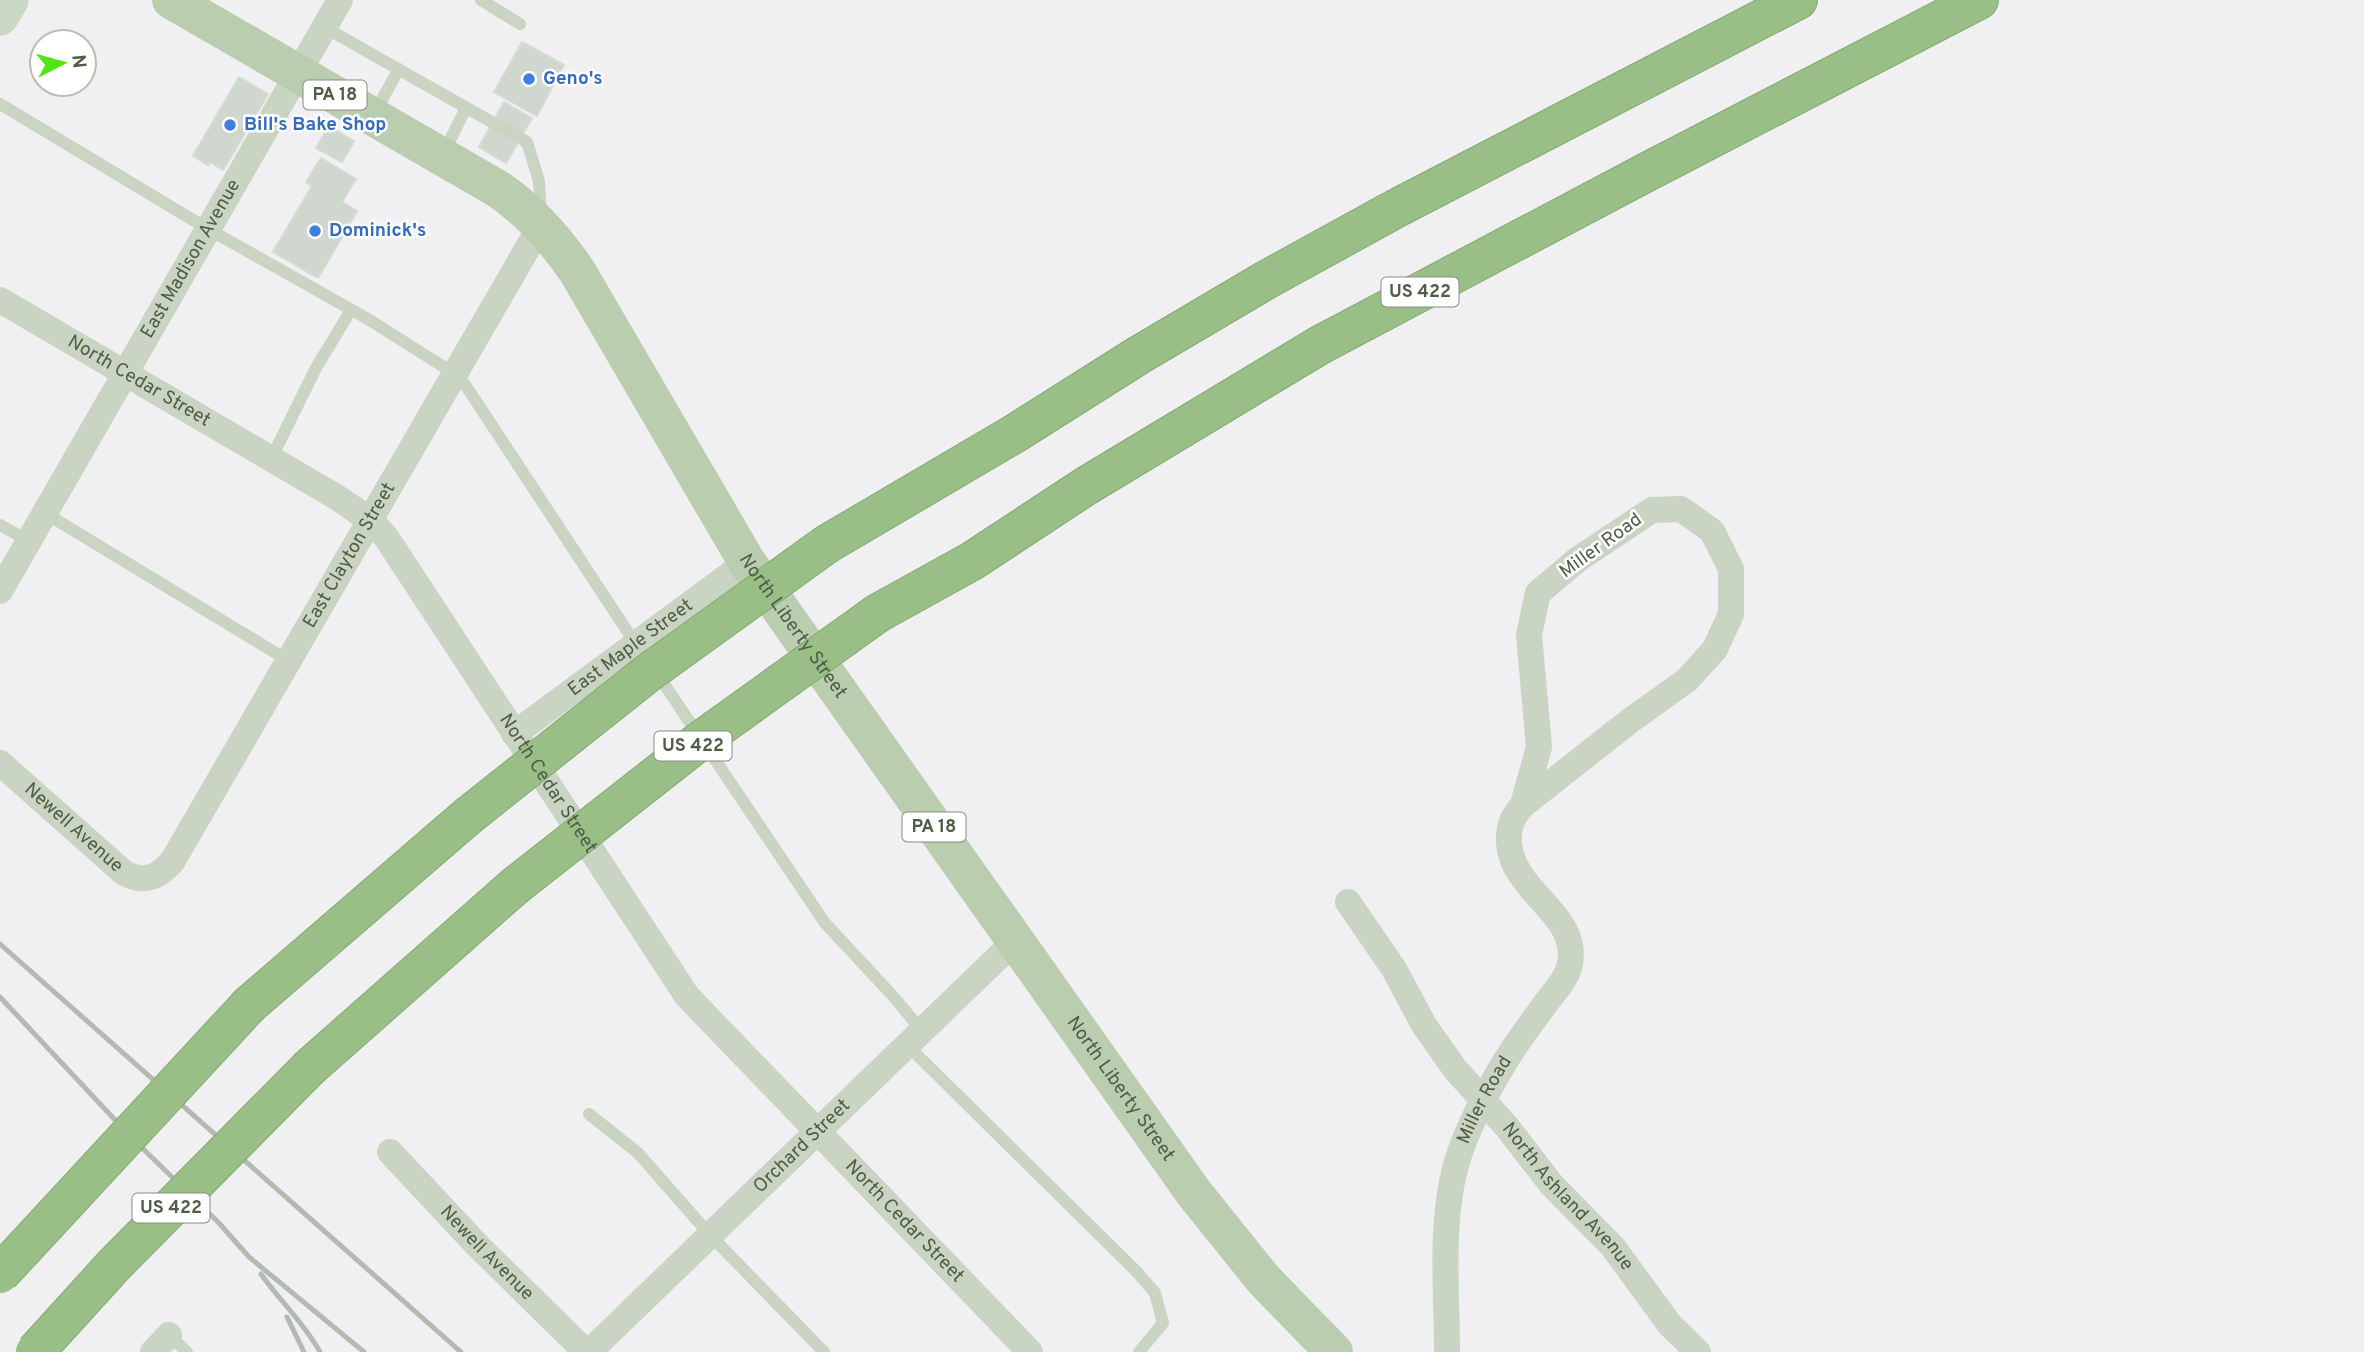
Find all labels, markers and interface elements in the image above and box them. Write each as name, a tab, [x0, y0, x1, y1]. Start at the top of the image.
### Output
north arrow	[28, 28, 98, 98]
text: N	[65, 53, 91, 69]
place label: Geno's	[543, 67, 603, 91]
marker: Geno's	[521, 71, 537, 87]
road number: PA 18	[304, 80, 366, 110]
place label: Bill's Bake Shop	[244, 113, 386, 137]
marker: Bill's Bake Shop	[222, 117, 238, 133]
street label: East Madison Avenue	[136, 175, 246, 343]
place label: Dominick's	[329, 219, 426, 243]
marker: Dominick's	[307, 223, 323, 239]
road number: US 422	[1382, 278, 1458, 306]
street label: North Cedar Street	[63, 330, 215, 433]
street label: East Clayton Street	[298, 478, 401, 633]
street label: Miller Road	[1555, 508, 1647, 584]
street label: North Liberty Street	[733, 550, 852, 703]
street label: East Maple Street	[563, 594, 698, 702]
street label: North Cedar Street	[493, 710, 602, 858]
road number: US 422	[654, 732, 732, 760]
street label: Newell Avenue	[19, 778, 128, 878]
road number: PA 18	[902, 812, 965, 842]
street label: North Liberty Street	[1061, 1012, 1180, 1166]
street label: Miller Road	[1452, 1052, 1518, 1148]
street label: Orchard Street	[748, 1094, 856, 1199]
street label: North Ashland Avenue	[1496, 1118, 1639, 1276]
street label: North Cedar Street	[840, 1155, 969, 1288]
road number: US 422	[132, 1194, 210, 1223]
street label: Newell Avenue	[434, 1201, 539, 1306]

